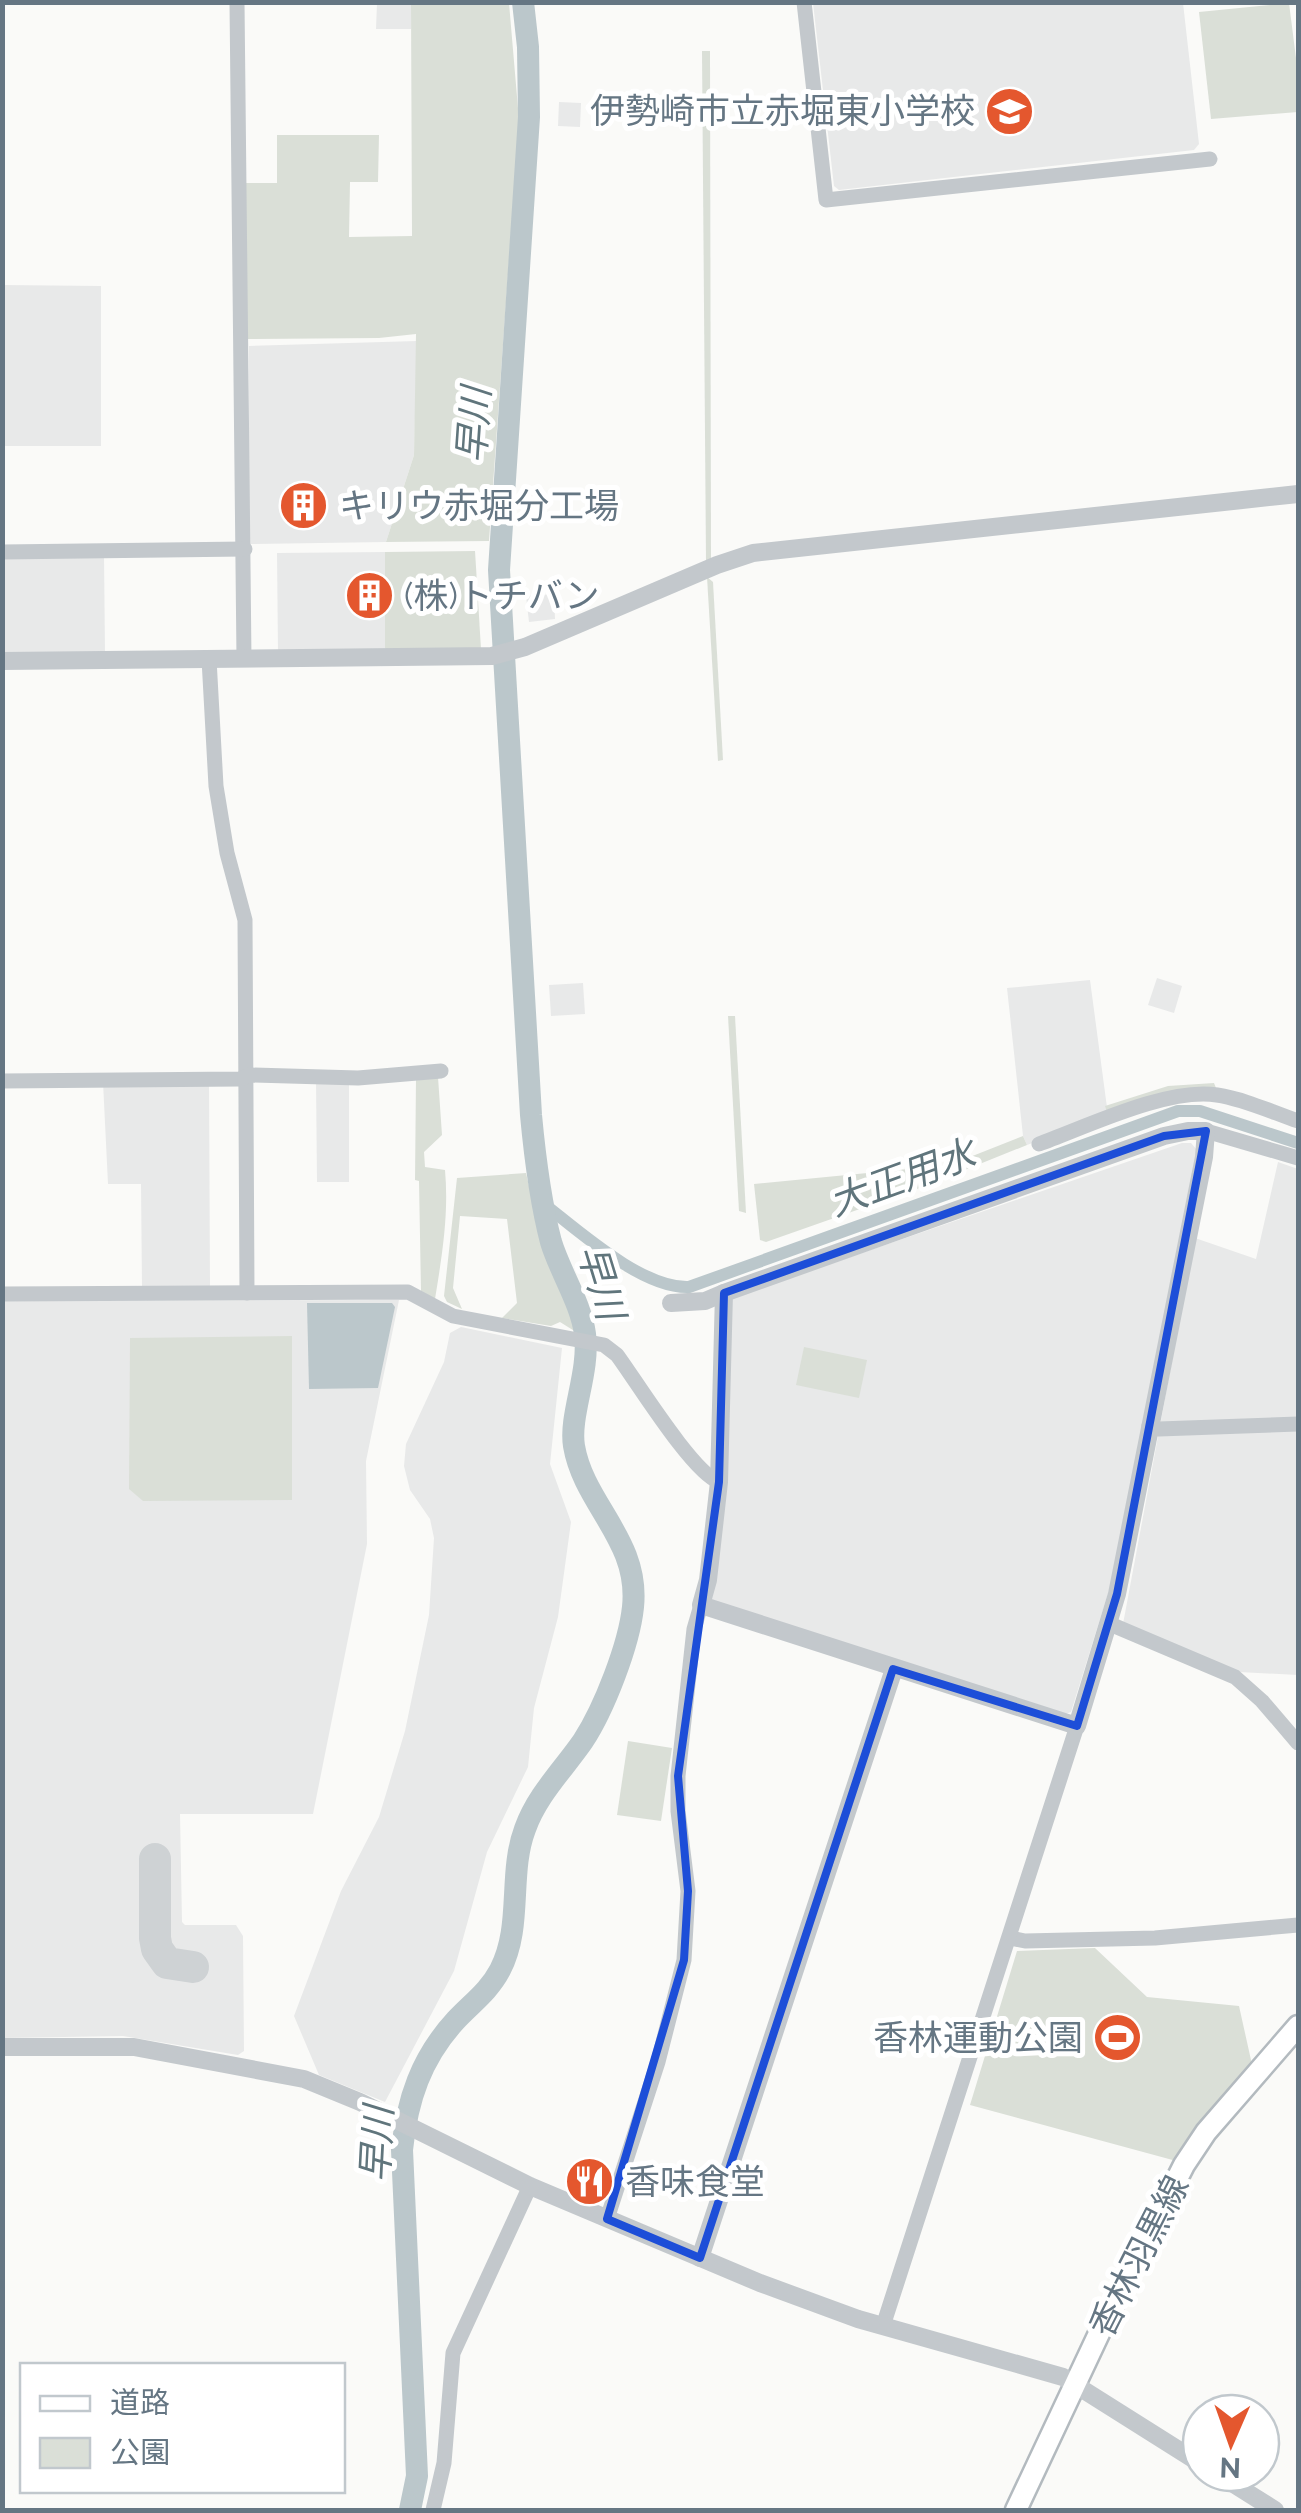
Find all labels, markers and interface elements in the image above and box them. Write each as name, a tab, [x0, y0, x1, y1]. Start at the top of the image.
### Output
school or university icon: 伊勢崎市立赤堀東小学校	[984, 85, 1036, 137]
place label: 伊勢崎市立赤堀東小学校	[590, 90, 975, 131]
water label: 早川	[448, 382, 499, 464]
building icon: キリウ赤堀分工場	[278, 480, 330, 532]
place label: キリウ赤堀分工場	[339, 485, 619, 526]
building icon: (株)トチバン	[343, 570, 395, 622]
place label: (株)トチバン	[404, 575, 600, 616]
water label: 大正用水	[823, 1129, 985, 1225]
water label: 早川	[569, 1239, 635, 1329]
sports icon: 香林運動公園	[1092, 2012, 1144, 2064]
place label: 香林運動公園	[873, 2017, 1083, 2058]
water label: 早川	[352, 2101, 401, 2183]
restaurant icon: 香味食堂	[564, 2156, 616, 2208]
place label: 香味食堂	[625, 2161, 765, 2202]
street label: 香林羽黒線	[1081, 2168, 1197, 2343]
legend	[20, 2363, 345, 2493]
text: 道路	[110, 2385, 170, 2420]
north arrow	[1181, 2393, 1281, 2493]
text: 公園	[110, 2435, 170, 2470]
text: N	[1219, 2451, 1241, 2484]

